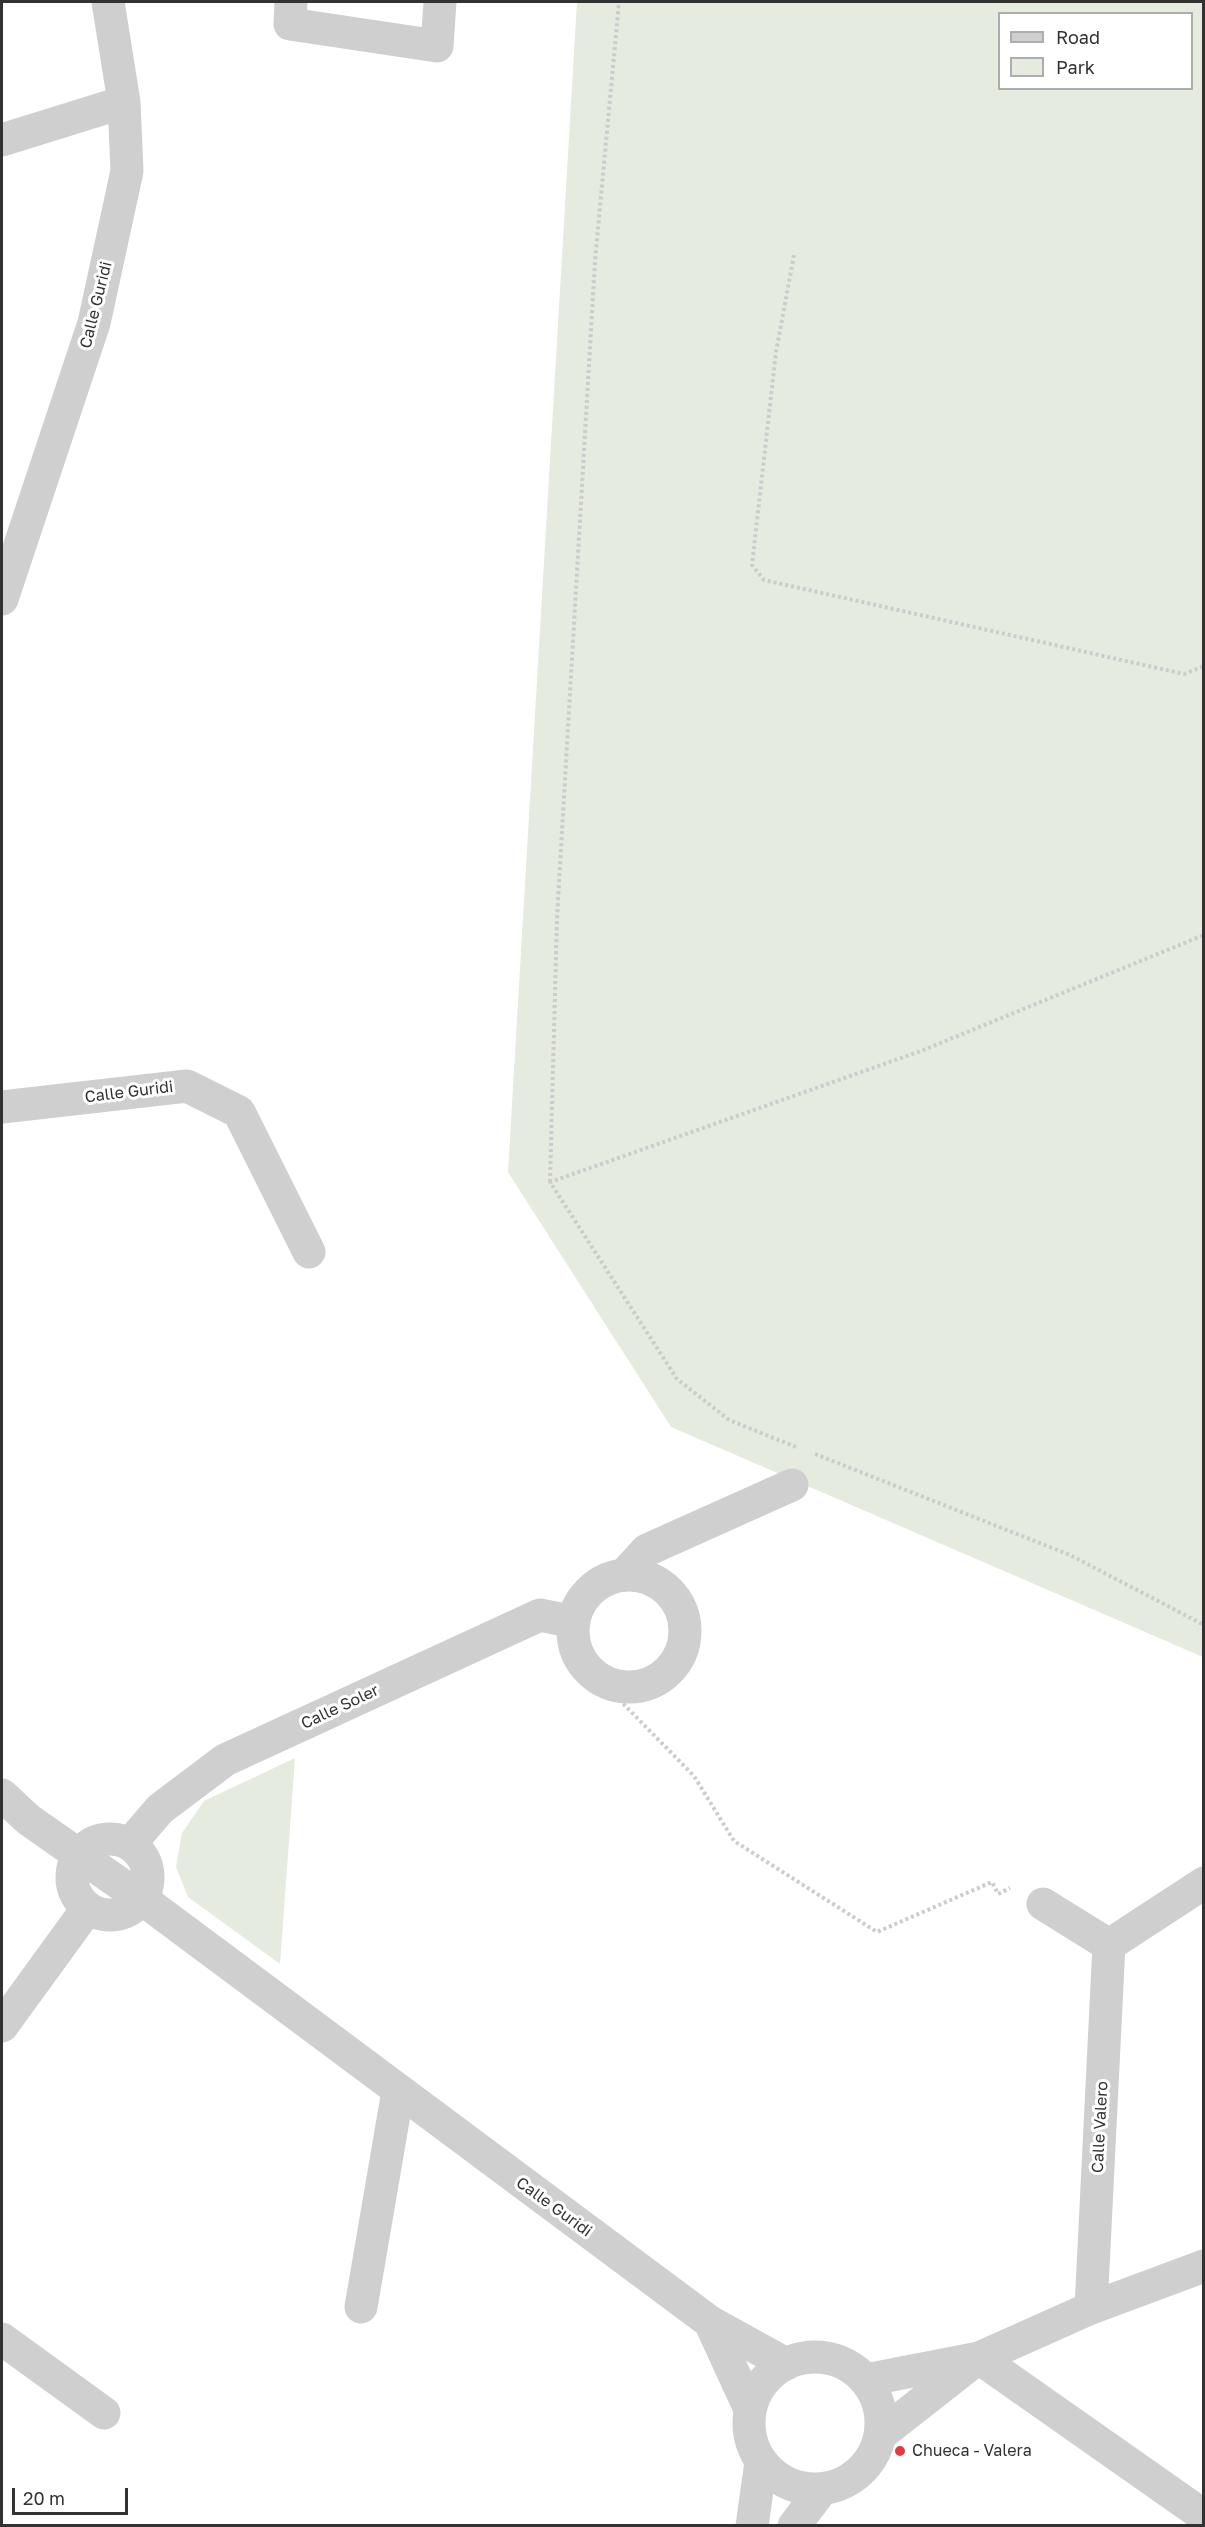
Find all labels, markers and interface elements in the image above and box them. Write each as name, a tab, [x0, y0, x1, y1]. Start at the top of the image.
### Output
legend	[998, 12, 1193, 90]
text: Road	[1056, 26, 1100, 48]
text: Park	[1056, 56, 1095, 78]
street label: Calle Guridi	[76, 260, 116, 350]
street label: Calle Guridi	[84, 1077, 174, 1107]
street label: Calle Soler	[298, 1681, 382, 1733]
street label: Calle Valero	[1088, 2081, 1112, 2173]
street label: Calle Guridi	[512, 2173, 596, 2241]
place label: Chueca - Valera	[912, 2441, 1032, 2461]
marker: Chueca - Valera	[893, 2444, 907, 2458]
scale bar	[15, 2476, 130, 2514]
text: 20 m	[23, 2487, 65, 2509]

